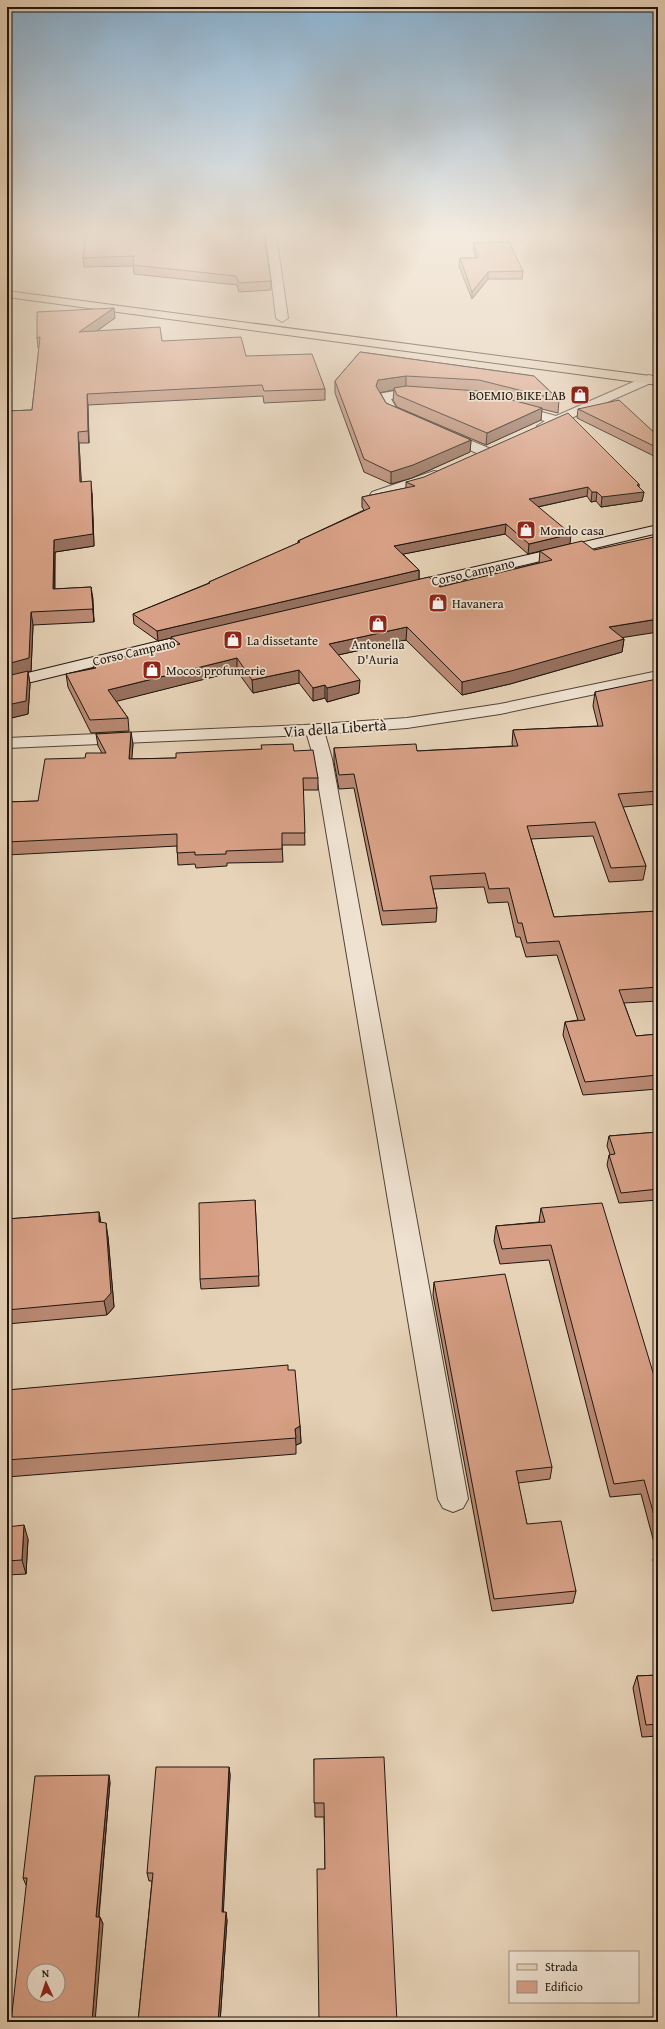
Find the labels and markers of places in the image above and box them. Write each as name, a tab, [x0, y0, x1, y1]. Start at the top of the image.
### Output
shop icon: BOEMIO BIKE LAB	[569, 384, 591, 406]
place label: BOEMIO BIKE LAB	[469, 386, 566, 405]
shop icon: Mondo casa	[515, 519, 537, 541]
place label: Mondo casa	[540, 521, 605, 540]
shop icon: Havanera	[427, 592, 449, 614]
place label: Havanera	[452, 594, 505, 613]
shop icon: Antonella D'Auria	[367, 613, 389, 635]
shop icon: La dissetante	[222, 629, 244, 651]
place label: La dissetante	[247, 631, 318, 650]
place label: Antonella D'Auria	[351, 635, 405, 669]
shop icon: Mocos profumerie	[141, 659, 163, 681]
place label: Mocos profumerie	[166, 661, 266, 680]

